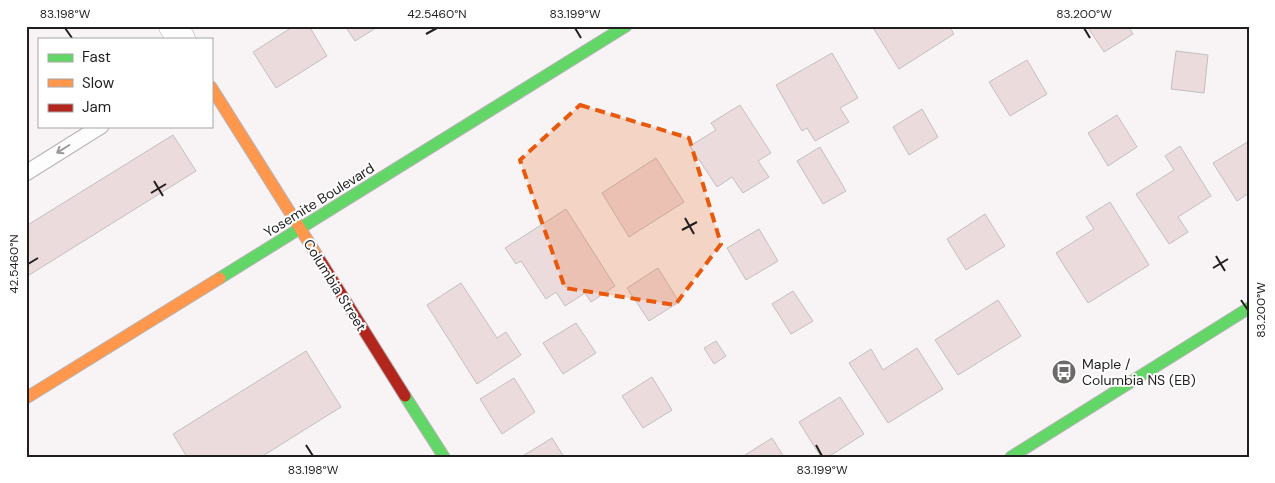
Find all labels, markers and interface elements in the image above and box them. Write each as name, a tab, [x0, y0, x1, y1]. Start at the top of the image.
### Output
text: 83.198°W	[40, 6, 91, 22]
text: 42.5460°N	[407, 6, 467, 22]
text: 83.199°W	[549, 6, 601, 22]
text: 83.200°W	[1056, 6, 1112, 22]
legend	[38, 38, 212, 128]
text: Fast	[82, 47, 111, 67]
text: Slow	[82, 73, 115, 93]
text: Jam	[82, 97, 111, 117]
one-way arrow	[57, 145, 71, 155]
street label: Yosemite Boulevard	[260, 159, 378, 241]
text: 42.5460°N	[6, 234, 22, 294]
street label: Columbia Street	[300, 236, 370, 334]
text: 83.200°W	[1253, 282, 1269, 338]
place label: Maple / Columbia NS (EB)	[1082, 355, 1196, 389]
bus stop icon: Maple / Columbia NS (EB)	[1051, 359, 1077, 385]
text: 83.198°W	[288, 462, 339, 478]
text: 83.199°W	[796, 462, 848, 478]

